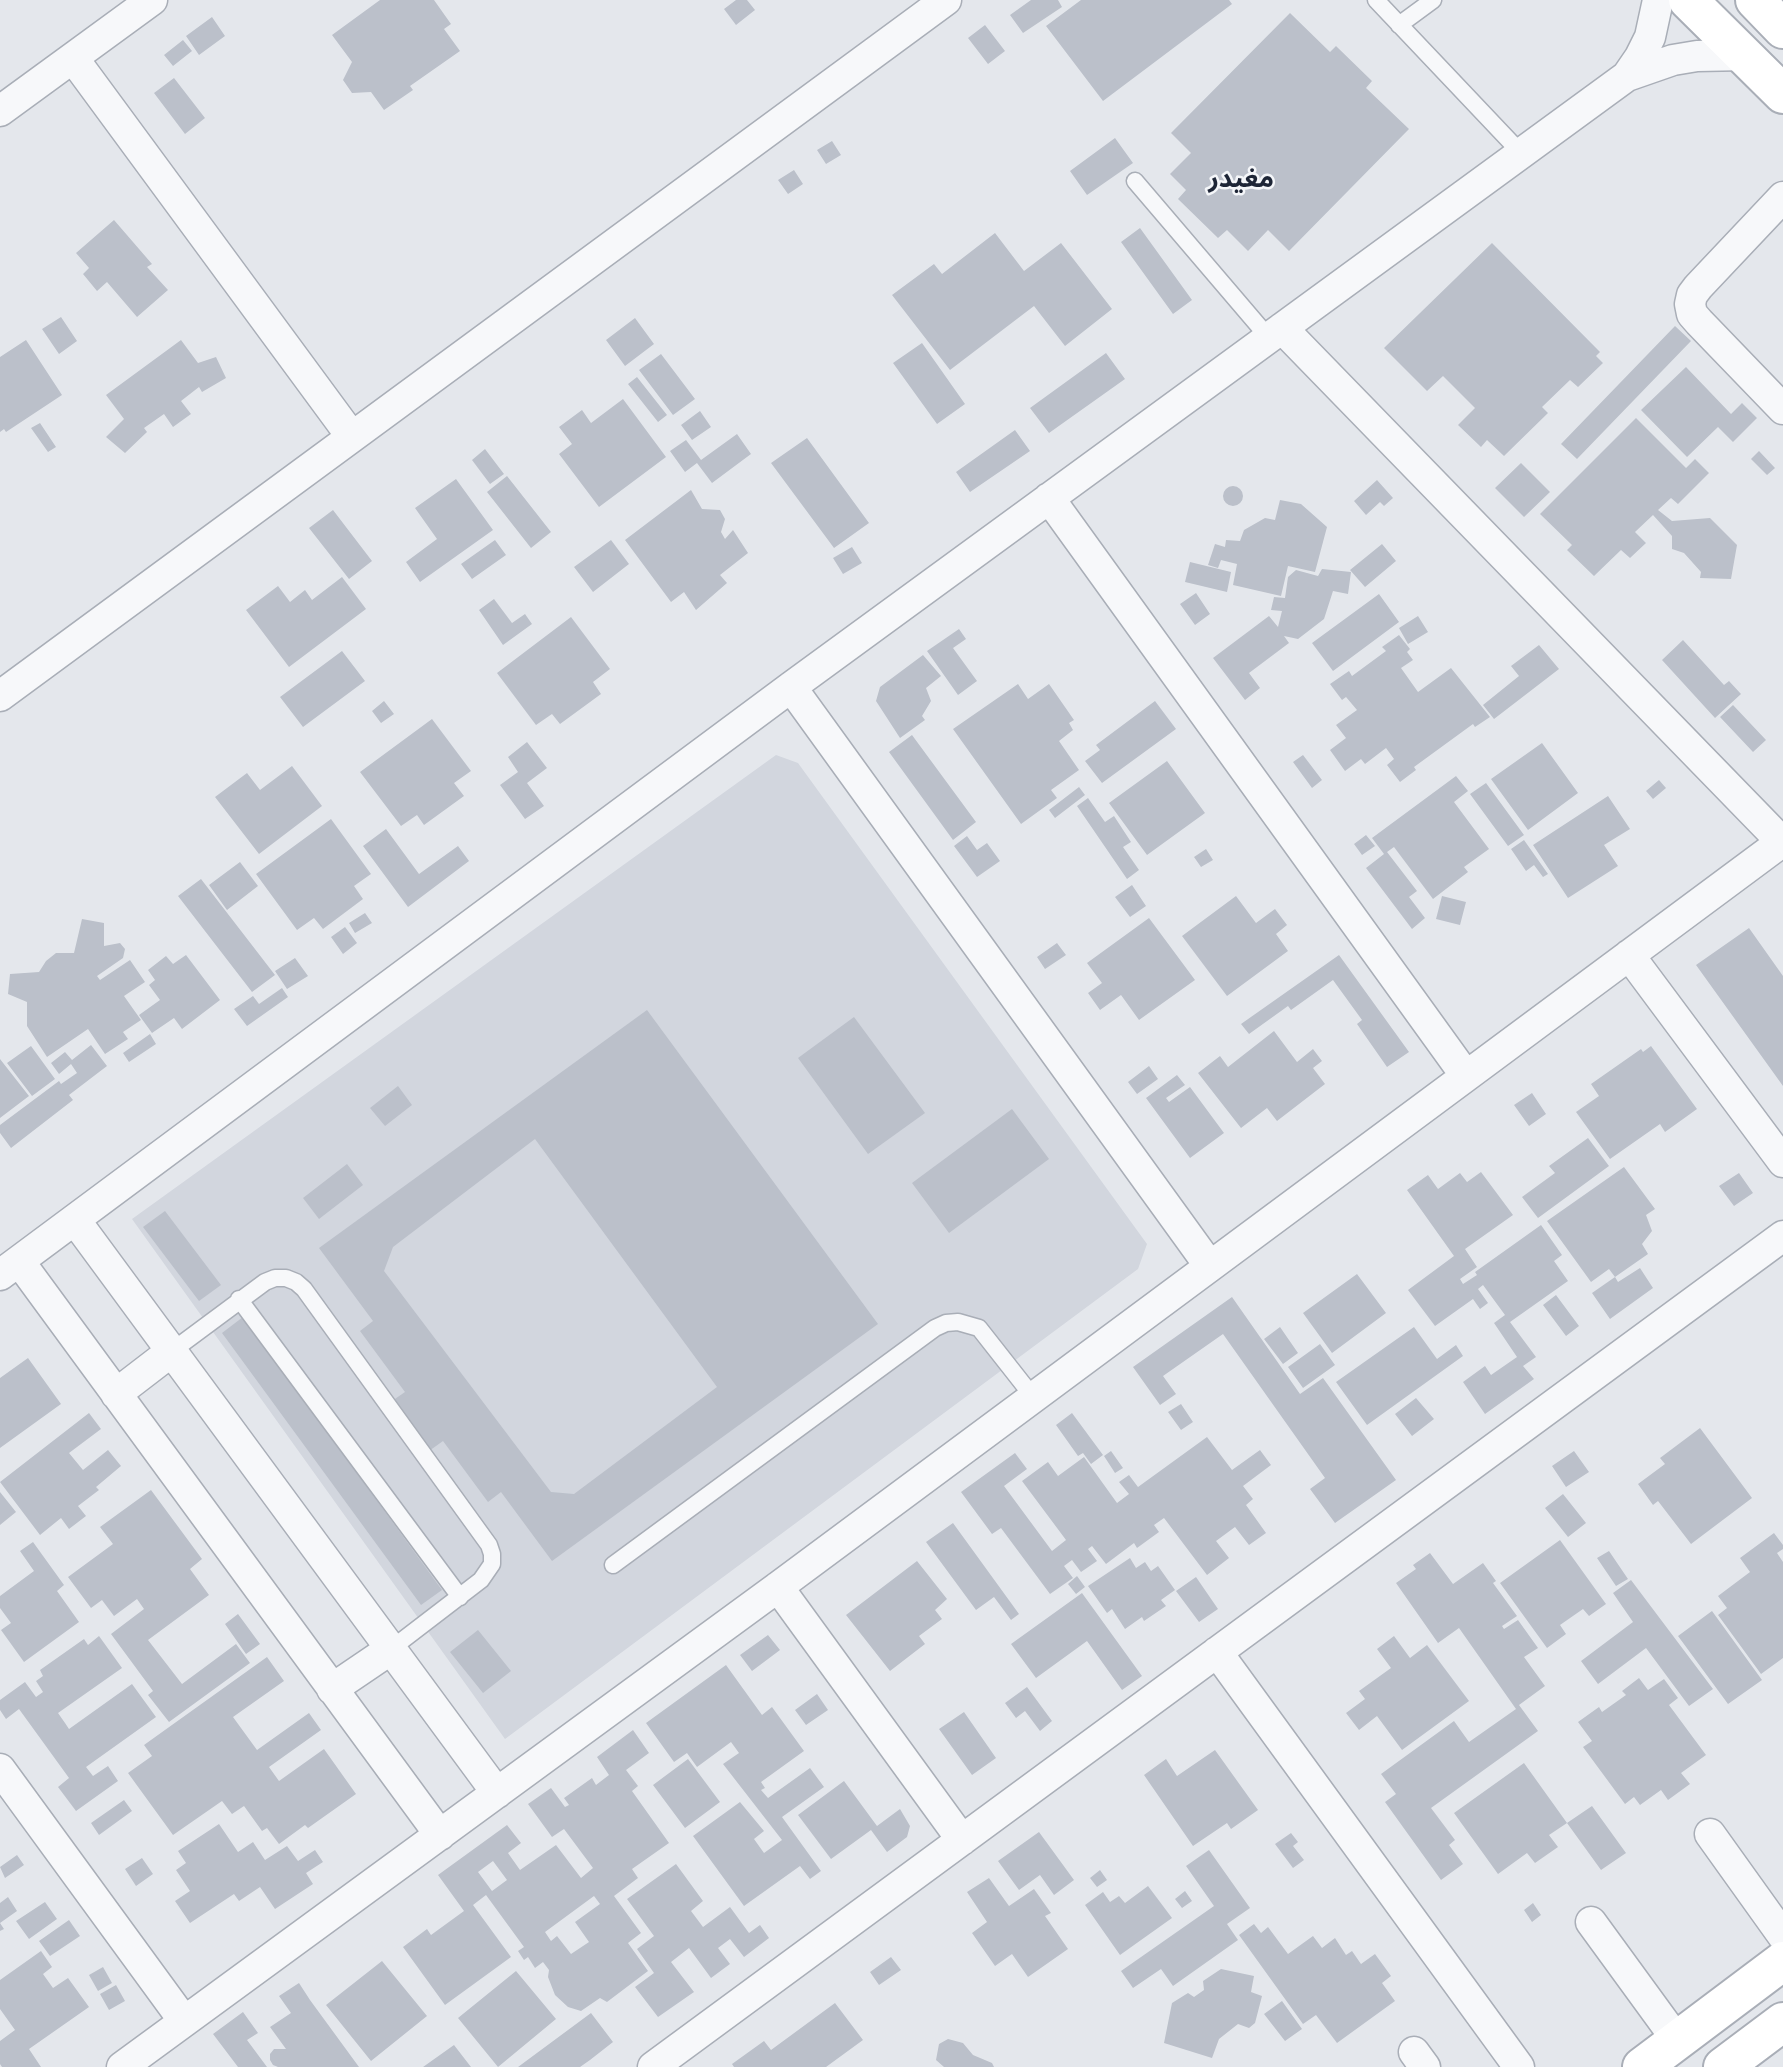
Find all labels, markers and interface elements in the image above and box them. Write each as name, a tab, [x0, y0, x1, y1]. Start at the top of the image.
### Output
district label: مغيدر	[1208, 164, 1274, 196]

